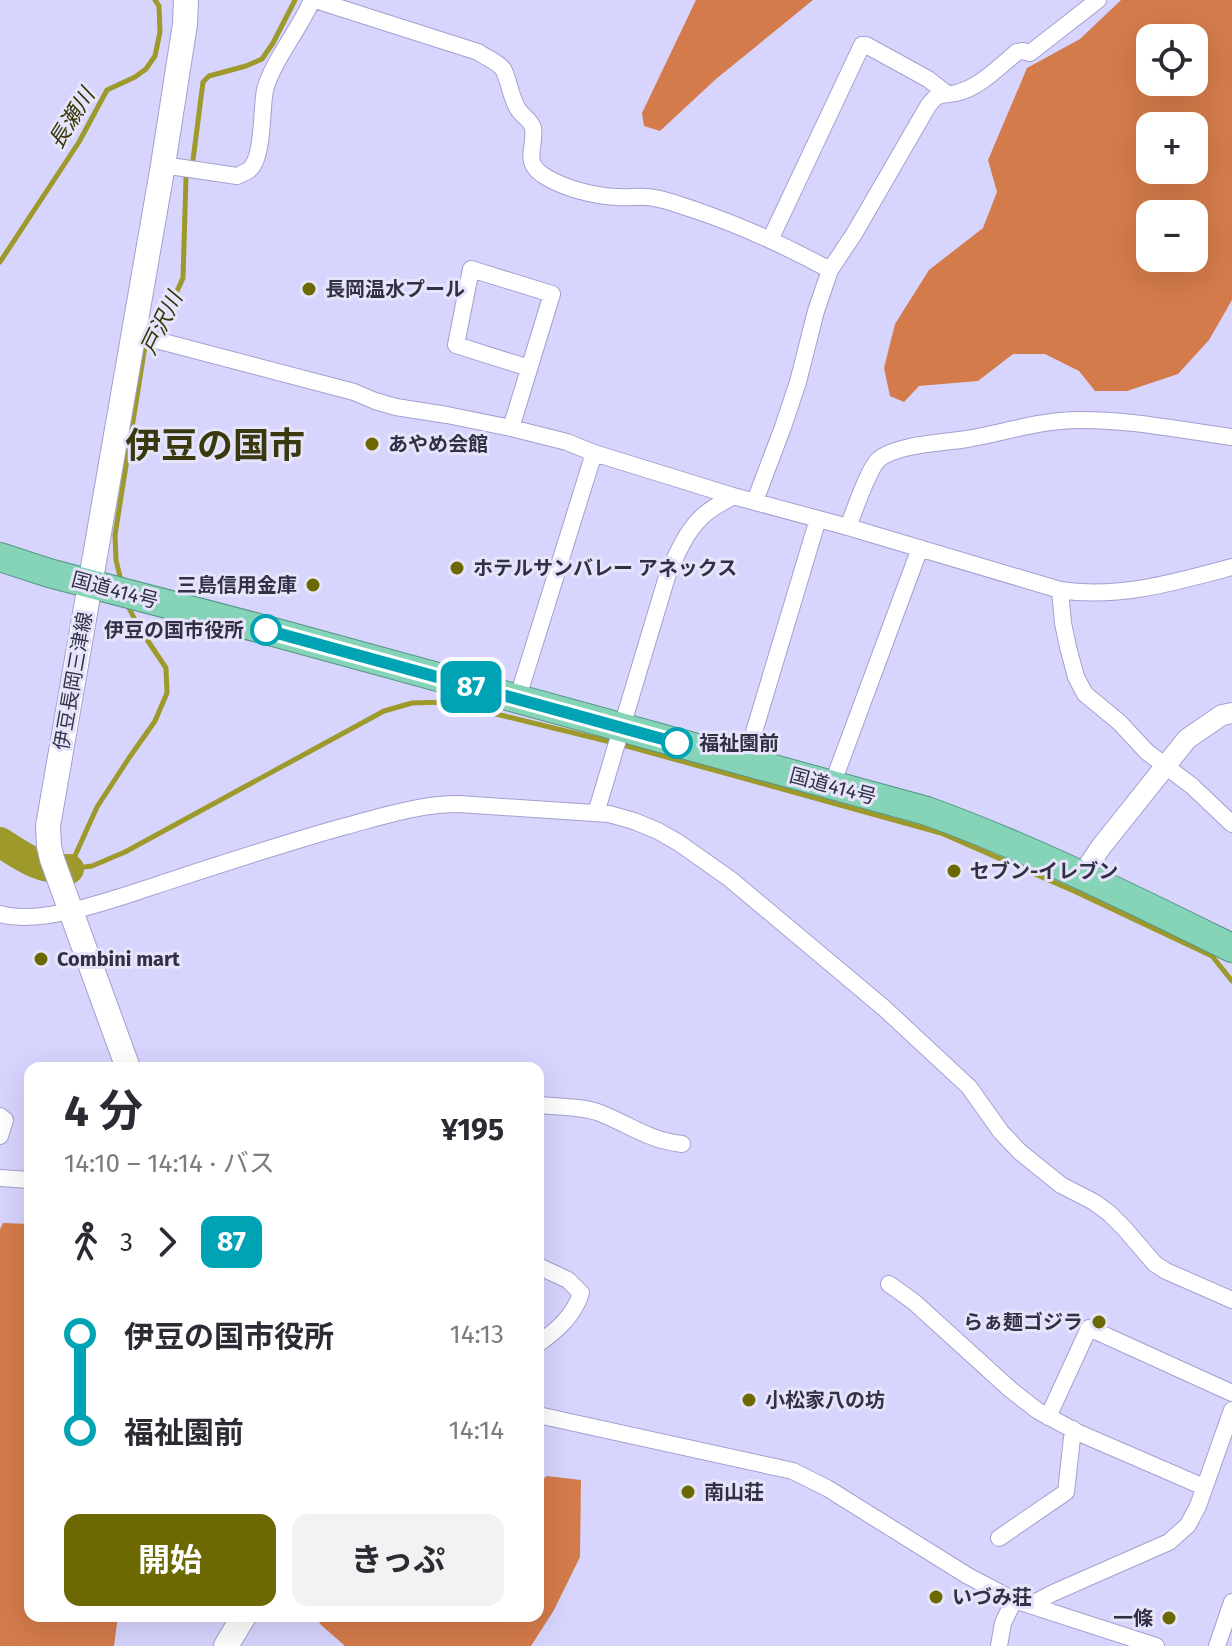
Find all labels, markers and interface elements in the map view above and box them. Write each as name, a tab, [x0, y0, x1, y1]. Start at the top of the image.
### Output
map controls	[1136, 24, 1208, 272]
button: locate	[1136, 24, 1208, 96]
water label: 長瀬川	[42, 81, 101, 153]
button: +	[1136, 112, 1208, 184]
button: −	[1136, 200, 1208, 272]
place label: 長岡温水プール	[325, 277, 465, 301]
marker: 長岡温水プール	[300, 280, 318, 298]
water label: 戸沢川	[135, 286, 189, 359]
district label: 伊豆の国市	[125, 424, 305, 468]
place label: あやめ会館	[388, 432, 488, 456]
marker: あやめ会館	[363, 435, 381, 453]
place label: ホテルサンバレー アネックス	[473, 556, 737, 580]
marker: ホテルサンバレー アネックス	[448, 559, 466, 577]
street label: 国道414号	[69, 567, 161, 613]
place label: 三島信用金庫	[177, 573, 297, 597]
marker: 三島信用金庫	[304, 576, 322, 594]
street label: 伊豆長岡三津線	[49, 610, 97, 752]
marker: 伊豆の国市役所	[251, 615, 281, 645]
place label: 伊豆の国市役所	[104, 618, 244, 642]
line badge: 87	[435, 661, 507, 713]
text: 87	[457, 670, 485, 703]
marker: 福祉園前	[662, 728, 692, 758]
place label: 福祉園前	[699, 731, 779, 755]
street label: 国道414号	[787, 763, 879, 809]
place label: セブン-イレブン	[970, 859, 1118, 883]
marker: セブン-イレブン	[945, 862, 963, 880]
place label: Combini mart	[57, 947, 180, 971]
marker: Combini mart	[32, 950, 50, 968]
text: 4 分	[64, 1085, 143, 1138]
text: ¥195	[441, 1112, 504, 1148]
text: 14:10 – 14:14 · バス	[64, 1148, 275, 1179]
icon: walk	[64, 1220, 108, 1264]
icon: forward	[145, 1220, 189, 1264]
text: 87	[217, 1225, 246, 1258]
text: 3	[120, 1227, 133, 1258]
place label: らぁ麺ゴジラ	[963, 1310, 1083, 1334]
marker: らぁ麺ゴジラ	[1090, 1313, 1108, 1331]
text: 伊豆の国市役所	[124, 1319, 334, 1355]
text: 14:13	[449, 1319, 504, 1350]
place label: 小松家八の坊	[765, 1388, 885, 1412]
marker: 小松家八の坊	[740, 1391, 758, 1409]
text: 福祉園前	[124, 1415, 244, 1451]
text: 14:14	[449, 1415, 504, 1446]
place label: 南山荘	[704, 1480, 764, 1504]
marker: 南山荘	[679, 1483, 697, 1501]
button: 開始	[64, 1514, 276, 1606]
button: きっぷ	[292, 1514, 504, 1606]
place label: いづみ荘	[952, 1585, 1032, 1609]
marker: いづみ荘	[927, 1588, 945, 1606]
place label: 一條	[1113, 1606, 1153, 1630]
marker: 一條	[1160, 1609, 1178, 1627]

